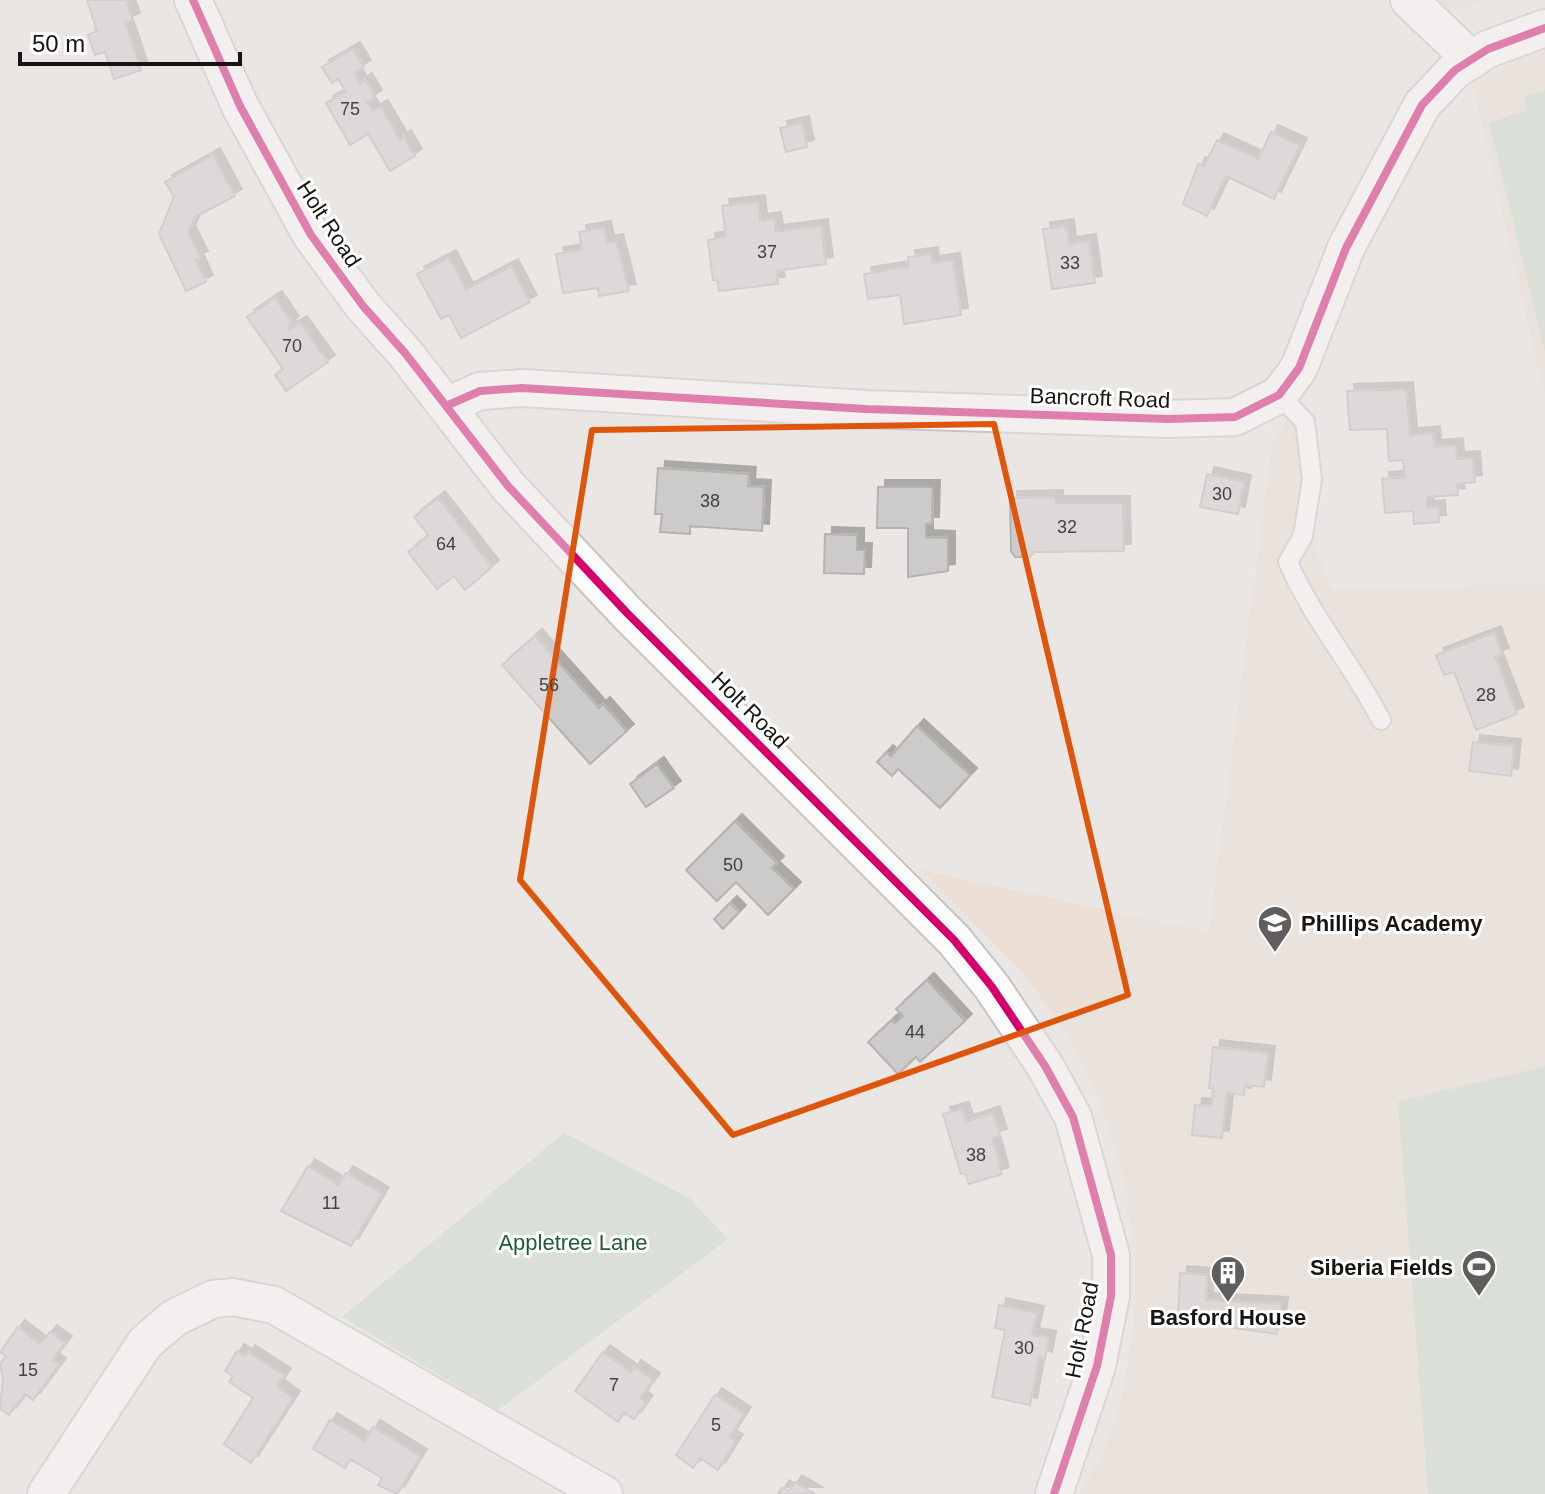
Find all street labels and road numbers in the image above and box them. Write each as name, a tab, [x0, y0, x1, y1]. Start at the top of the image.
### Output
street label: Holt Road	[292, 176, 366, 272]
street label: Bancroft Road	[1029, 383, 1171, 413]
street label: Holt Road	[707, 667, 793, 753]
street label: Holt Road	[1060, 1280, 1104, 1380]

